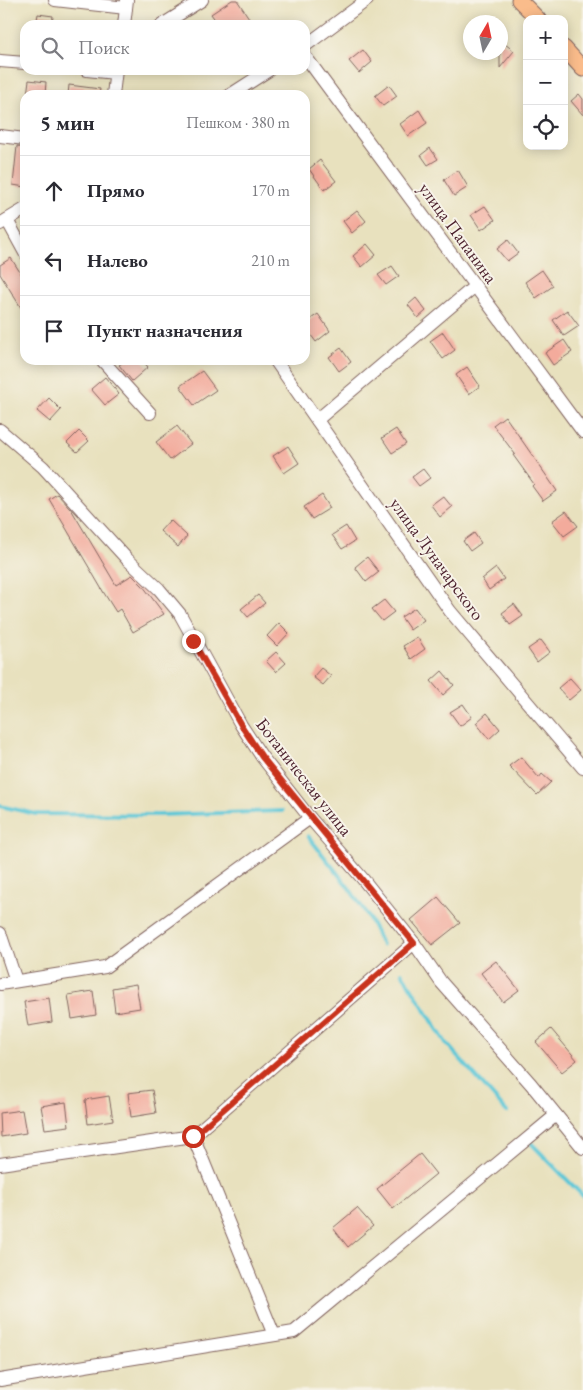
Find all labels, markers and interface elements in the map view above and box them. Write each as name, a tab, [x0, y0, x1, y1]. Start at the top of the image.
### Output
north arrow	[463, 15, 508, 60]
map controls	[523, 15, 568, 150]
button: +	[523, 15, 568, 60]
search box	[20, 20, 310, 75]
icon: search	[38, 34, 66, 62]
text: Поиск	[78, 35, 130, 60]
button: −	[523, 60, 568, 105]
button: locate	[523, 105, 568, 150]
text: 5 мин	[40, 109, 95, 136]
text: Пешком · 380 m	[186, 112, 290, 133]
icon: ahead	[40, 177, 68, 205]
text: Прямо	[87, 178, 145, 203]
street label: улица Папанина	[414, 178, 503, 288]
text: 170 m	[251, 180, 290, 201]
icon: left	[40, 247, 68, 275]
text: Налево	[87, 248, 148, 273]
text: 210 m	[251, 250, 290, 271]
icon: arrive	[40, 317, 68, 345]
text: Пункт назначения	[87, 318, 243, 343]
street label: улица Луначарского	[385, 493, 490, 625]
route end	[182, 630, 205, 653]
street label: Ботаническая улица	[251, 713, 358, 841]
route start	[182, 1125, 205, 1148]

